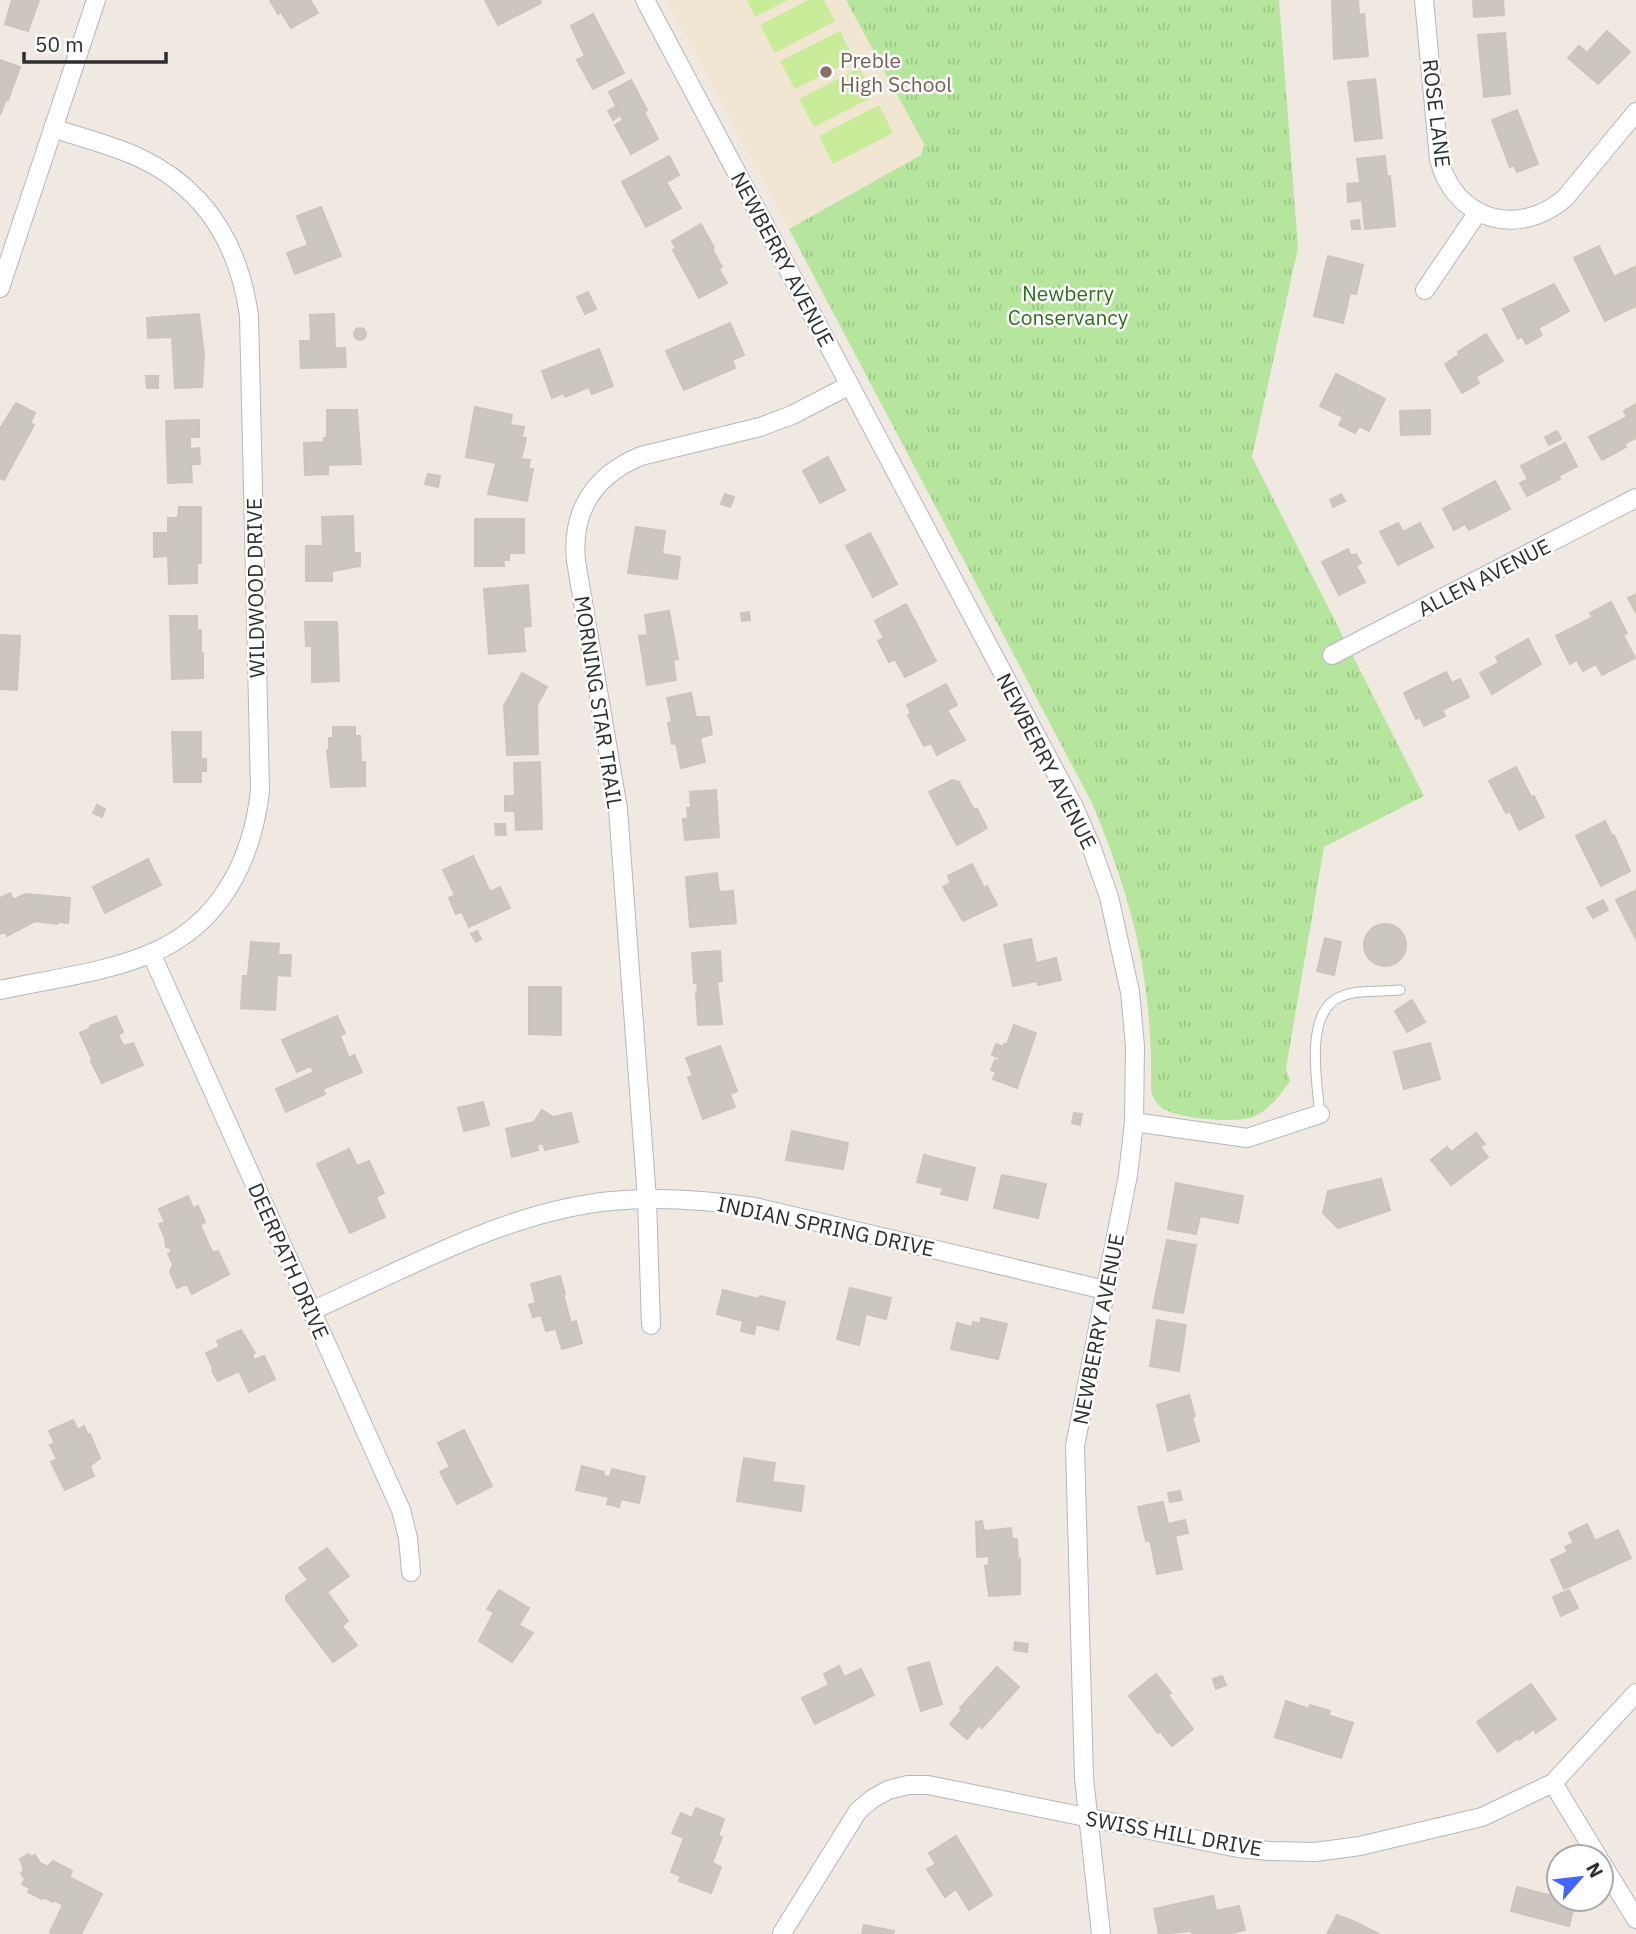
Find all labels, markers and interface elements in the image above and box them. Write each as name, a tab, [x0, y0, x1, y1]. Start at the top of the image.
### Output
scale bar	[24, 21, 166, 65]
text: 50 m	[35, 30, 84, 58]
place label: Preble High School	[840, 46, 952, 98]
street label: ROSE LANE	[1416, 57, 1458, 169]
marker: Preble High School	[818, 64, 834, 80]
street label: NEWBERRY AVENUE	[725, 167, 841, 351]
park label: Newberry Conservancy	[1008, 279, 1129, 331]
street label: WILDWOOD DRIVE	[239, 498, 271, 678]
street label: ALLEN AVENUE	[1413, 531, 1555, 623]
street label: MORNING STAR TRAIL	[568, 593, 630, 811]
street label: NEWBERRY AVENUE	[990, 668, 1104, 854]
street label: DEERPATH DRIVE	[242, 1178, 336, 1344]
street label: INDIAN SPRING DRIVE	[715, 1189, 937, 1263]
street label: NEWBERRY AVENUE	[1066, 1231, 1130, 1427]
street label: SWISS HILL DRIVE	[1084, 1804, 1264, 1862]
north arrow	[1545, 1843, 1615, 1913]
text: N	[1581, 1858, 1609, 1882]

